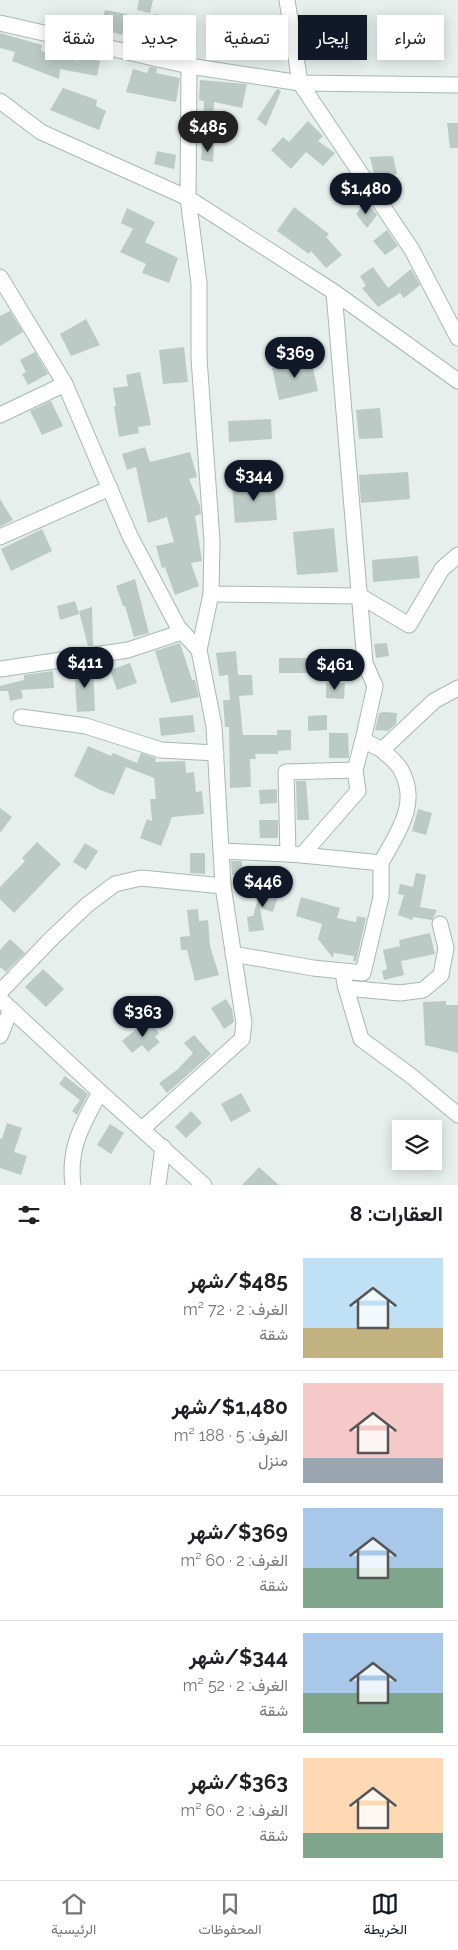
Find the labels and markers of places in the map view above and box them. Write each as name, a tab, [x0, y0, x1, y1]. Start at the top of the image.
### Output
pin: $485	[178, 110, 238, 153]
pin: $1,480	[325, 172, 407, 215]
pin: $369	[265, 336, 325, 379]
pin: $344	[224, 460, 284, 502]
pin: $411	[55, 646, 115, 689]
pin: $461	[305, 648, 365, 691]
pin: $446	[233, 866, 293, 908]
pin: $363	[113, 996, 173, 1038]

